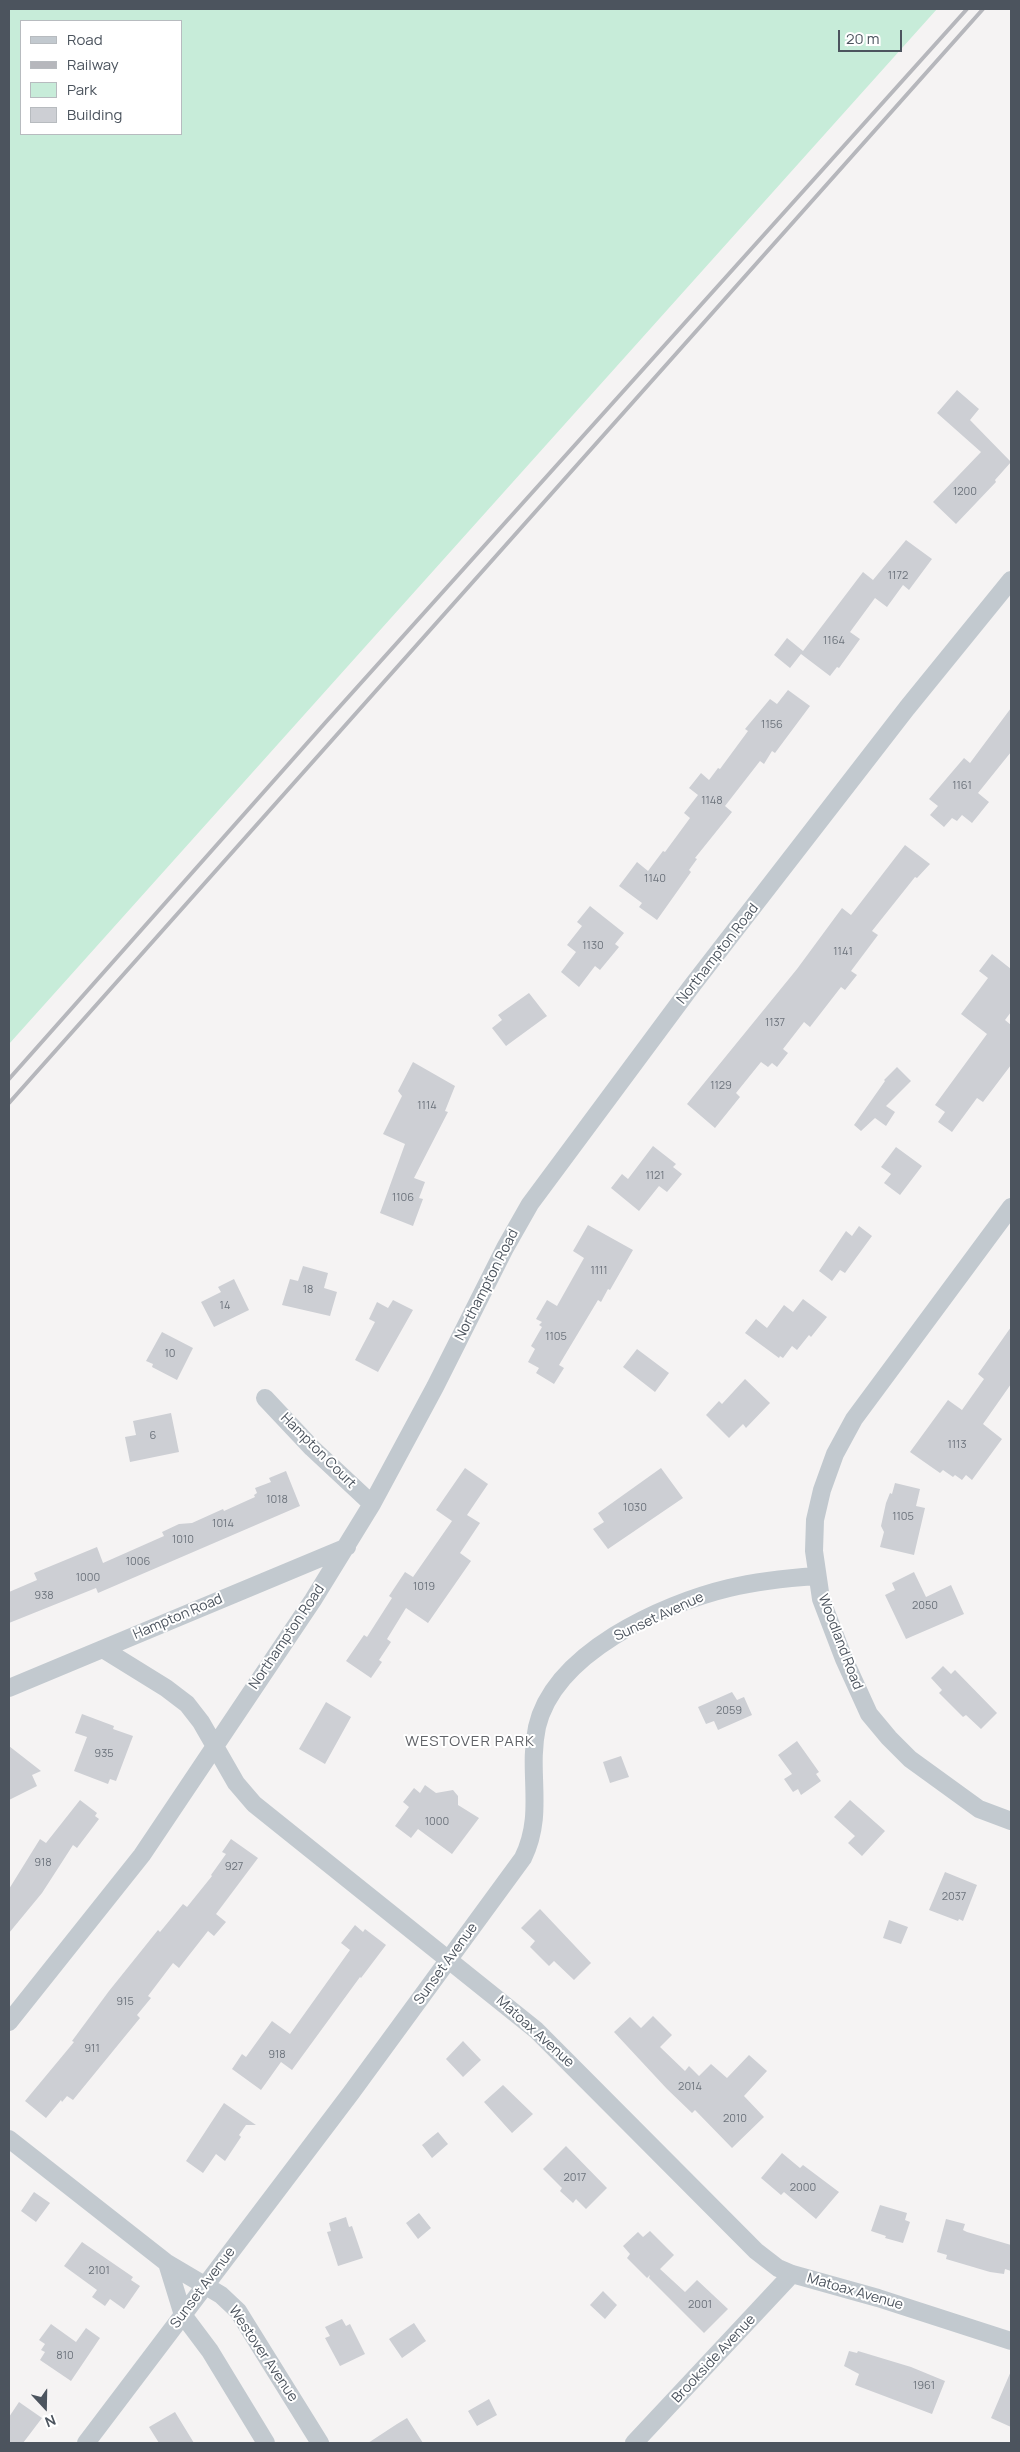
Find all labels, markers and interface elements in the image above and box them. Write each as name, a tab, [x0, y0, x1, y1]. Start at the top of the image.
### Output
legend	[20, 20, 182, 135]
scale bar	[840, 20, 904, 52]
text: 20 m	[846, 28, 879, 49]
text: Road	[67, 29, 103, 50]
text: Railway	[67, 54, 119, 75]
text: Park	[67, 79, 97, 100]
text: Building	[67, 104, 122, 125]
house number: 1200	[953, 485, 977, 499]
house number: 1172	[888, 569, 908, 583]
house number: 1164	[823, 634, 845, 648]
house number: 1156	[761, 718, 783, 732]
house number: 1161	[952, 779, 972, 793]
house number: 1148	[701, 794, 723, 808]
house number: 1140	[644, 872, 666, 886]
street label: Northampton Road	[674, 900, 762, 1008]
house number: 1130	[582, 939, 604, 953]
house number: 1141	[833, 945, 853, 959]
house number: 1137	[765, 1016, 785, 1030]
house number: 1129	[710, 1079, 732, 1093]
house number: 1114	[417, 1099, 437, 1113]
house number: 1121	[645, 1169, 665, 1183]
house number: 1106	[392, 1191, 414, 1205]
street label: Northampton Road	[452, 1227, 522, 1343]
house number: 1111	[590, 1264, 608, 1278]
house number: 18	[303, 1283, 313, 1297]
house number: 14	[220, 1299, 230, 1313]
house number: 1105	[545, 1330, 567, 1344]
house number: 10	[165, 1347, 175, 1361]
street label: Hampton Court	[277, 1410, 359, 1492]
house number: 6	[150, 1429, 156, 1443]
house number: 1113	[948, 1438, 966, 1452]
house number: 1018	[266, 1493, 288, 1507]
house number: 1030	[623, 1501, 647, 1515]
house number: 1105	[892, 1510, 914, 1524]
house number: 1014	[212, 1517, 234, 1531]
house number: 1010	[172, 1533, 194, 1547]
house number: 1006	[126, 1555, 150, 1569]
house number: 1000	[76, 1571, 100, 1585]
house number: 1019	[413, 1580, 435, 1594]
street label: Northampton Road	[246, 1581, 328, 1693]
house number: 938	[34, 1589, 54, 1603]
street label: Sunset Avenue	[611, 1589, 707, 1645]
street label: Hampton Road	[131, 1591, 225, 1643]
street label: Woodland Road	[814, 1592, 866, 1692]
house number: 2050	[912, 1599, 938, 1613]
house number: 2059	[716, 1704, 742, 1718]
district label: WESTOVER PARK	[403, 1733, 537, 1751]
house number: 935	[94, 1747, 114, 1761]
house number: 1000	[425, 1815, 449, 1829]
house number: 918	[34, 1856, 52, 1870]
house number: 927	[225, 1860, 243, 1874]
house number: 2037	[942, 1890, 966, 1904]
street label: Sunset Avenue	[411, 1920, 481, 2008]
street label: Matoax Avenue	[493, 1993, 577, 2071]
house number: 915	[116, 1995, 134, 2009]
house number: 911	[84, 2042, 100, 2056]
house number: 918	[268, 2048, 286, 2062]
house number: 2014	[678, 2080, 702, 2094]
house number: 2010	[723, 2112, 747, 2126]
house number: 2017	[564, 2171, 586, 2185]
house number: 2000	[790, 2181, 816, 2195]
street label: Sunset Avenue	[167, 2244, 239, 2332]
house number: 2101	[88, 2264, 110, 2278]
street label: Matoax Avenue	[805, 2270, 905, 2314]
house number: 2001	[688, 2298, 712, 2312]
street label: Westover Avenue	[225, 2303, 301, 2405]
street label: Brookside Avenue	[669, 2311, 759, 2407]
house number: 810	[56, 2349, 74, 2363]
house number: 1961	[913, 2379, 935, 2393]
north arrow	[20, 2382, 70, 2432]
text: N	[42, 2411, 59, 2432]

